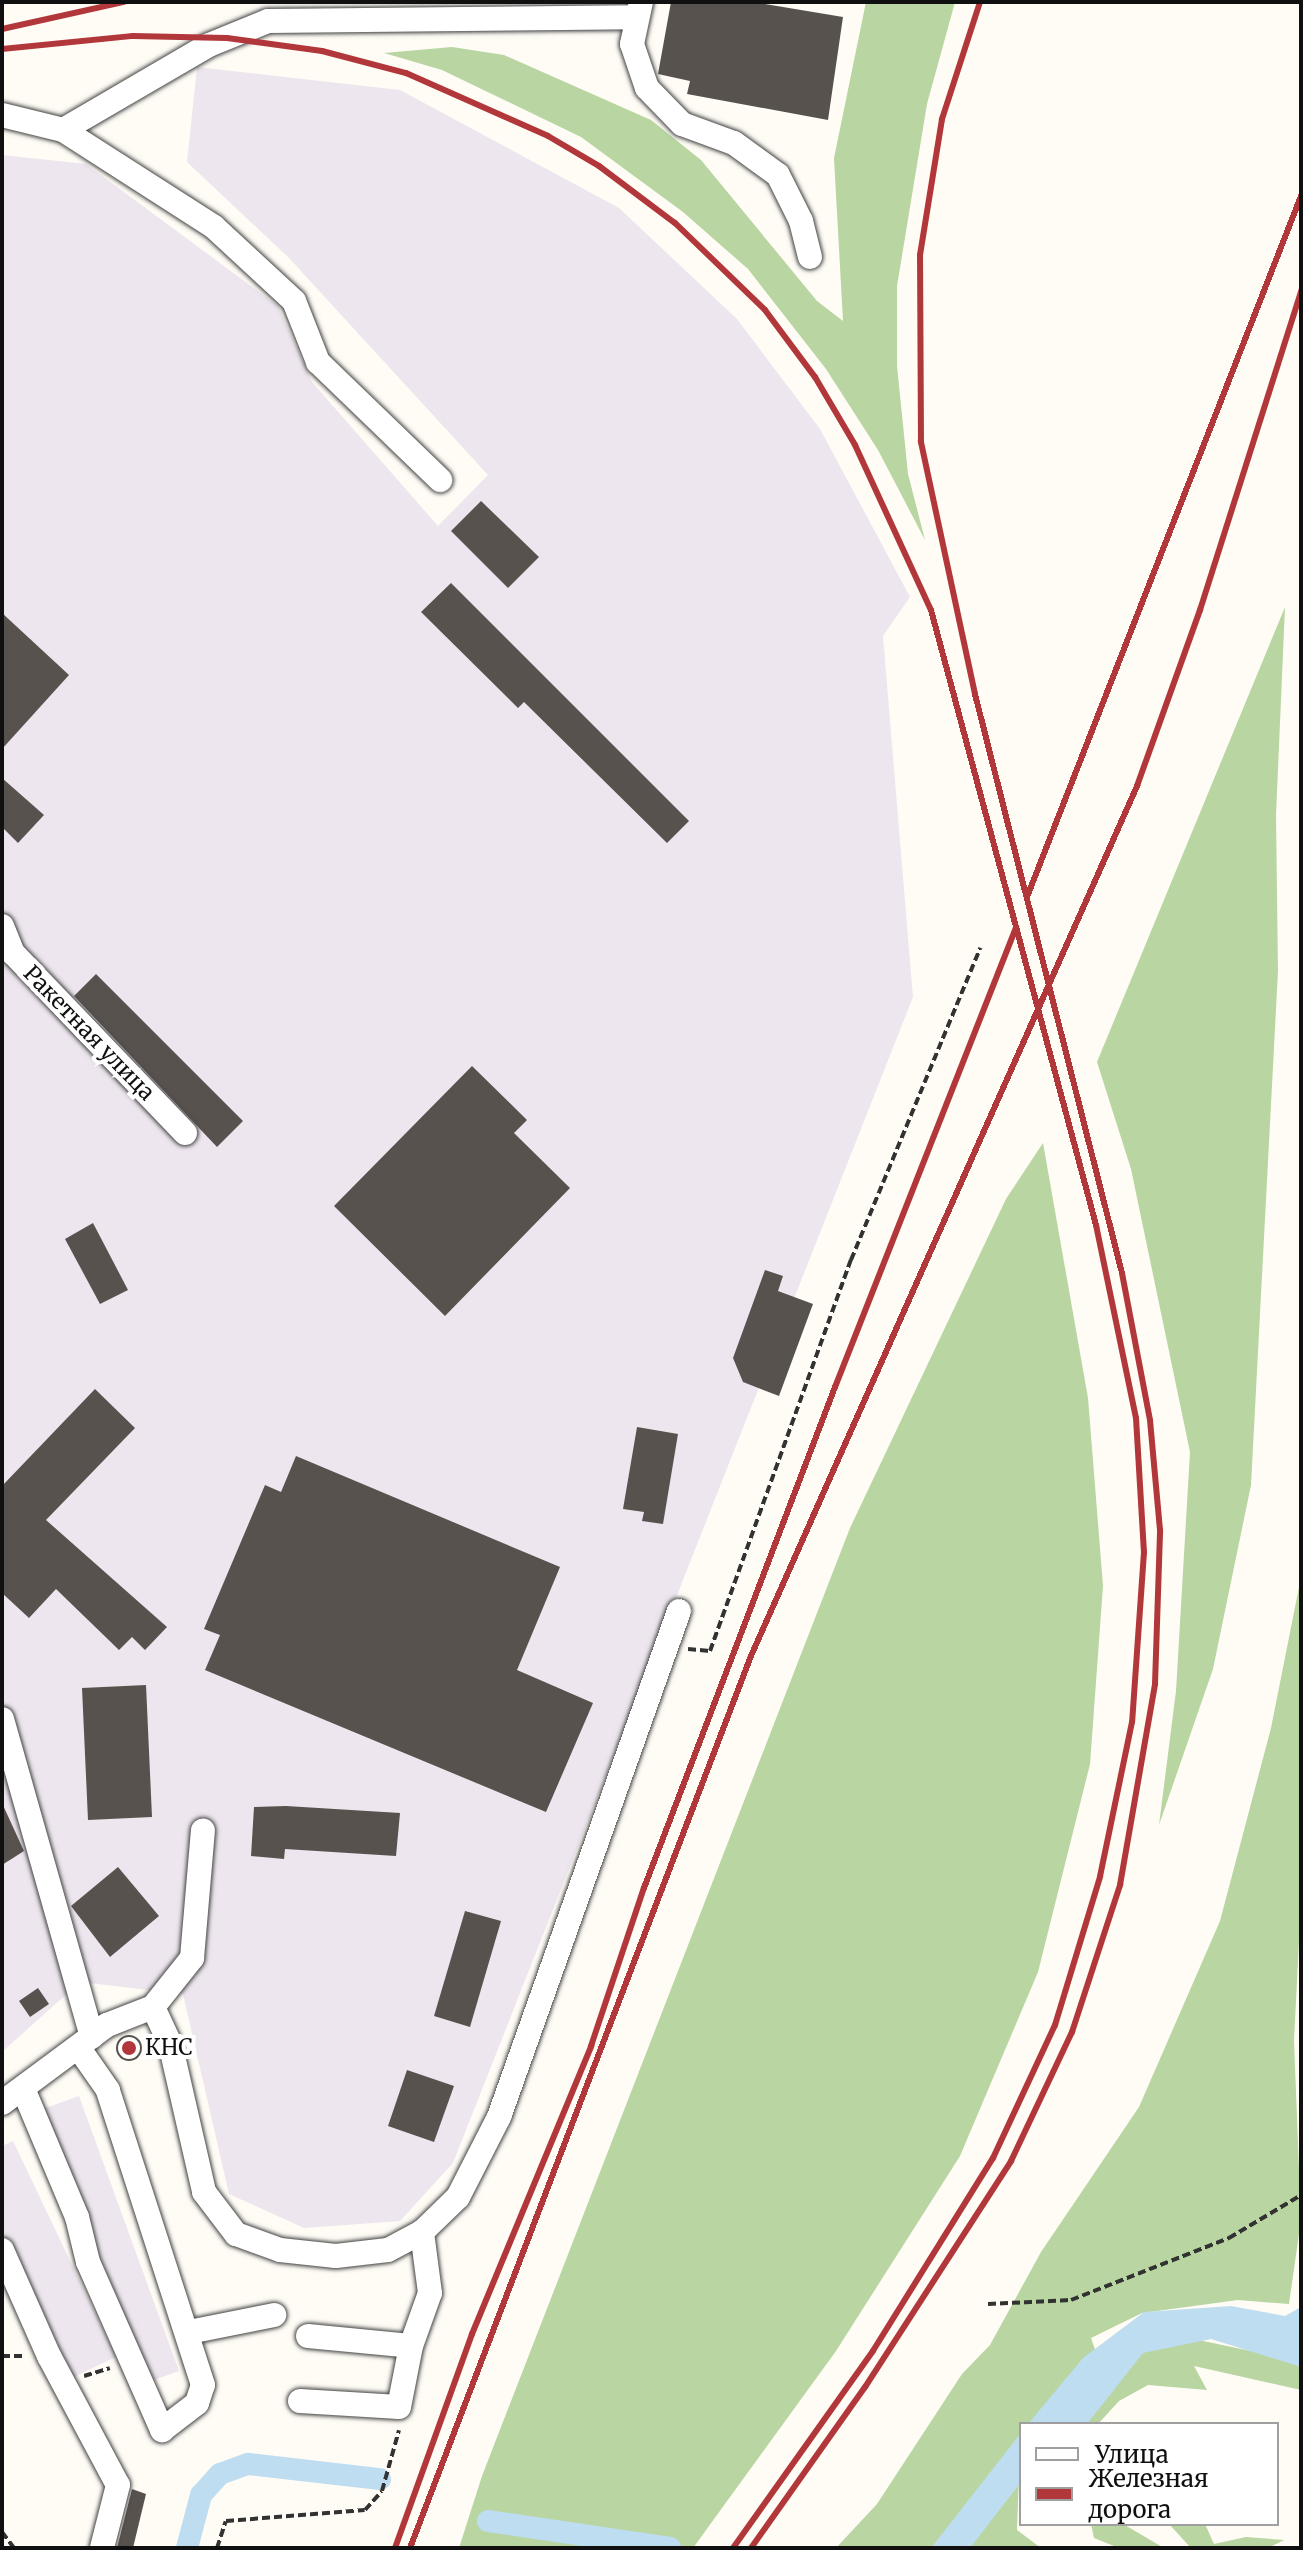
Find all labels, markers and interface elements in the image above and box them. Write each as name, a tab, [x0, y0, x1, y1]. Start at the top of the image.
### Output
street label: Ракетная улица	[18, 960, 160, 1106]
place label: КНС	[145, 2035, 193, 2061]
marker: КНС	[120, 2039, 138, 2057]
legend	[1019, 2422, 1279, 2526]
text: Улица	[1095, 2439, 1169, 2470]
text: Железная дорога	[1089, 2463, 1208, 2525]

